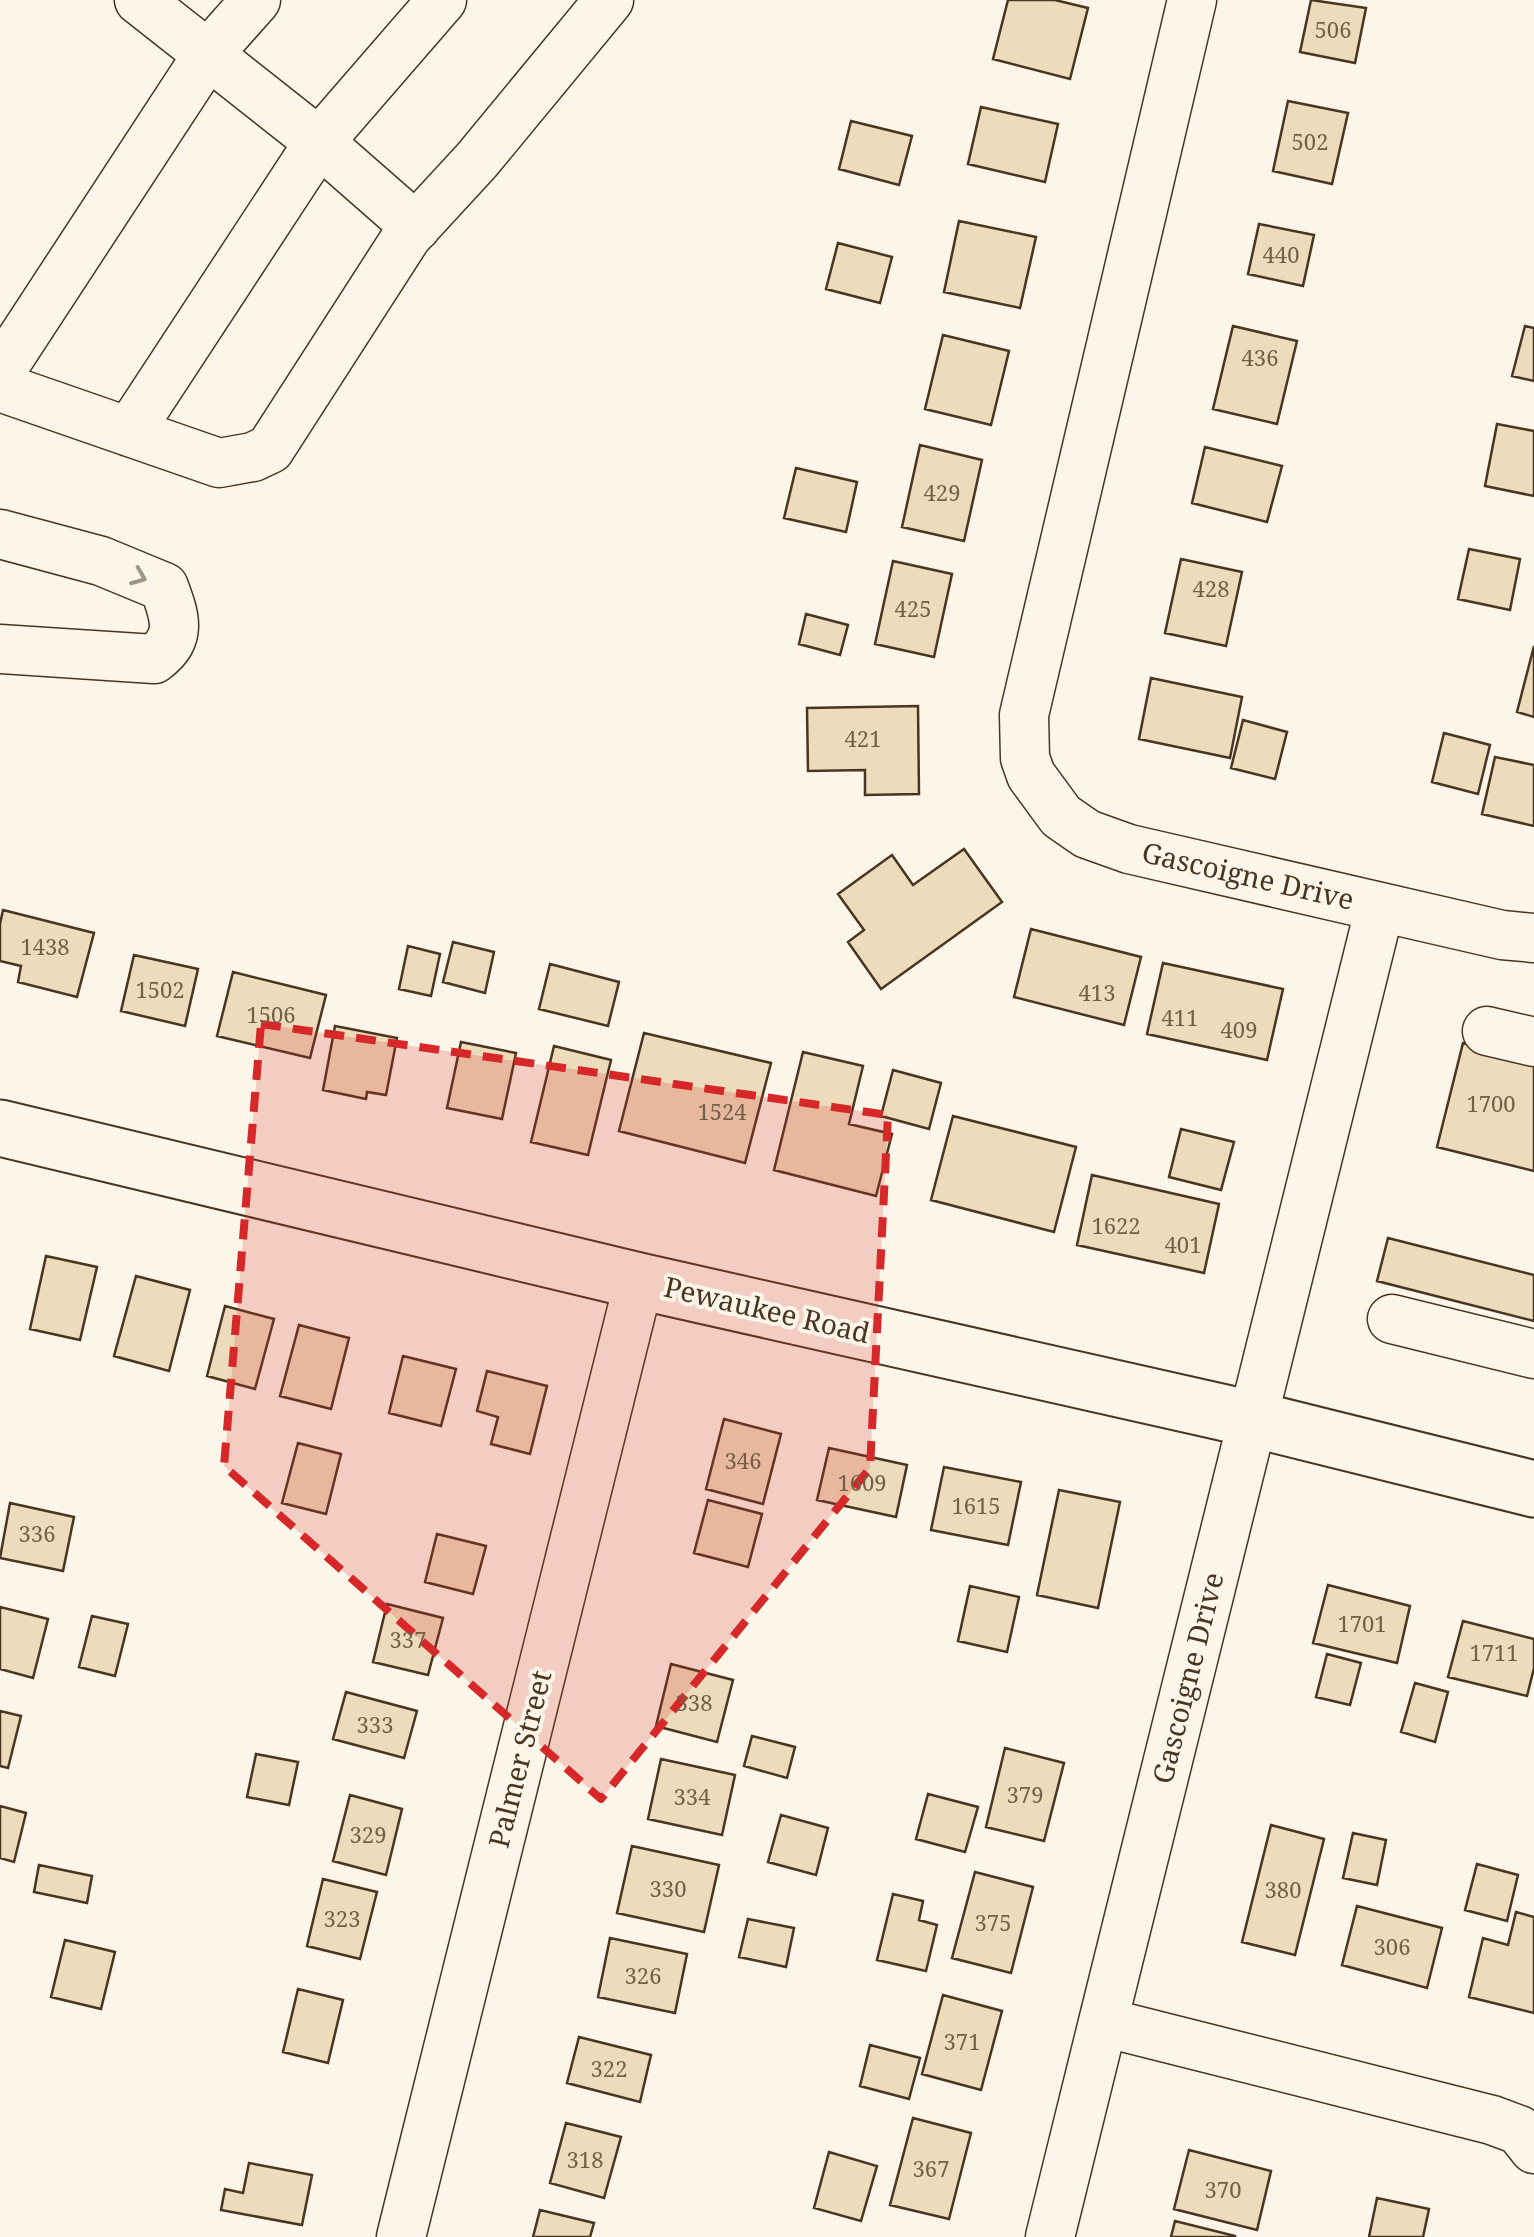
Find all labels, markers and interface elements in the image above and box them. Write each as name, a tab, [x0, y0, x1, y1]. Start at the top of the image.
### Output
house number: 506	[1315, 14, 1351, 44]
house number: 502	[1292, 126, 1328, 156]
house number: 440	[1263, 239, 1299, 269]
house number: 436	[1242, 342, 1278, 372]
house number: 429	[924, 477, 960, 507]
one-way arrow	[129, 565, 147, 585]
house number: 428	[1193, 573, 1229, 603]
house number: 425	[895, 593, 931, 623]
house number: 421	[845, 723, 881, 753]
street label: Gascoigne Drive	[1139, 832, 1358, 918]
house number: 1438	[20, 931, 70, 961]
house number: 1502	[135, 974, 185, 1004]
house number: 413	[1079, 977, 1115, 1007]
house number: 1506	[246, 999, 296, 1029]
house number: 411	[1162, 1002, 1198, 1032]
house number: 409	[1221, 1014, 1257, 1044]
house number: 1700	[1466, 1088, 1516, 1118]
house number: 1524	[697, 1096, 747, 1126]
house number: 1622	[1091, 1210, 1141, 1240]
house number: 401	[1165, 1229, 1201, 1259]
street label: Pewaukee Road	[661, 1267, 874, 1351]
house number: 346	[725, 1445, 761, 1475]
house number: 1609	[837, 1467, 887, 1497]
house number: 1615	[951, 1490, 1001, 1520]
house number: 336	[19, 1518, 55, 1548]
street label: Gascoigne Drive	[1142, 1568, 1232, 1787]
house number: 1701	[1337, 1608, 1387, 1638]
house number: 337	[390, 1624, 426, 1654]
house number: 1711	[1469, 1637, 1519, 1667]
street label: Palmer Street	[479, 1666, 559, 1851]
house number: 338	[676, 1687, 712, 1717]
house number: 333	[357, 1709, 393, 1739]
house number: 379	[1007, 1779, 1043, 1809]
house number: 334	[674, 1781, 710, 1811]
house number: 329	[350, 1819, 386, 1849]
house number: 330	[650, 1873, 686, 1903]
house number: 380	[1265, 1874, 1301, 1904]
house number: 323	[324, 1903, 360, 1933]
house number: 375	[975, 1907, 1011, 1937]
house number: 306	[1374, 1931, 1410, 1961]
house number: 326	[625, 1960, 661, 1990]
house number: 371	[944, 2026, 980, 2056]
house number: 322	[591, 2053, 627, 2083]
house number: 318	[567, 2144, 603, 2174]
house number: 367	[913, 2153, 949, 2183]
house number: 370	[1205, 2174, 1241, 2204]

